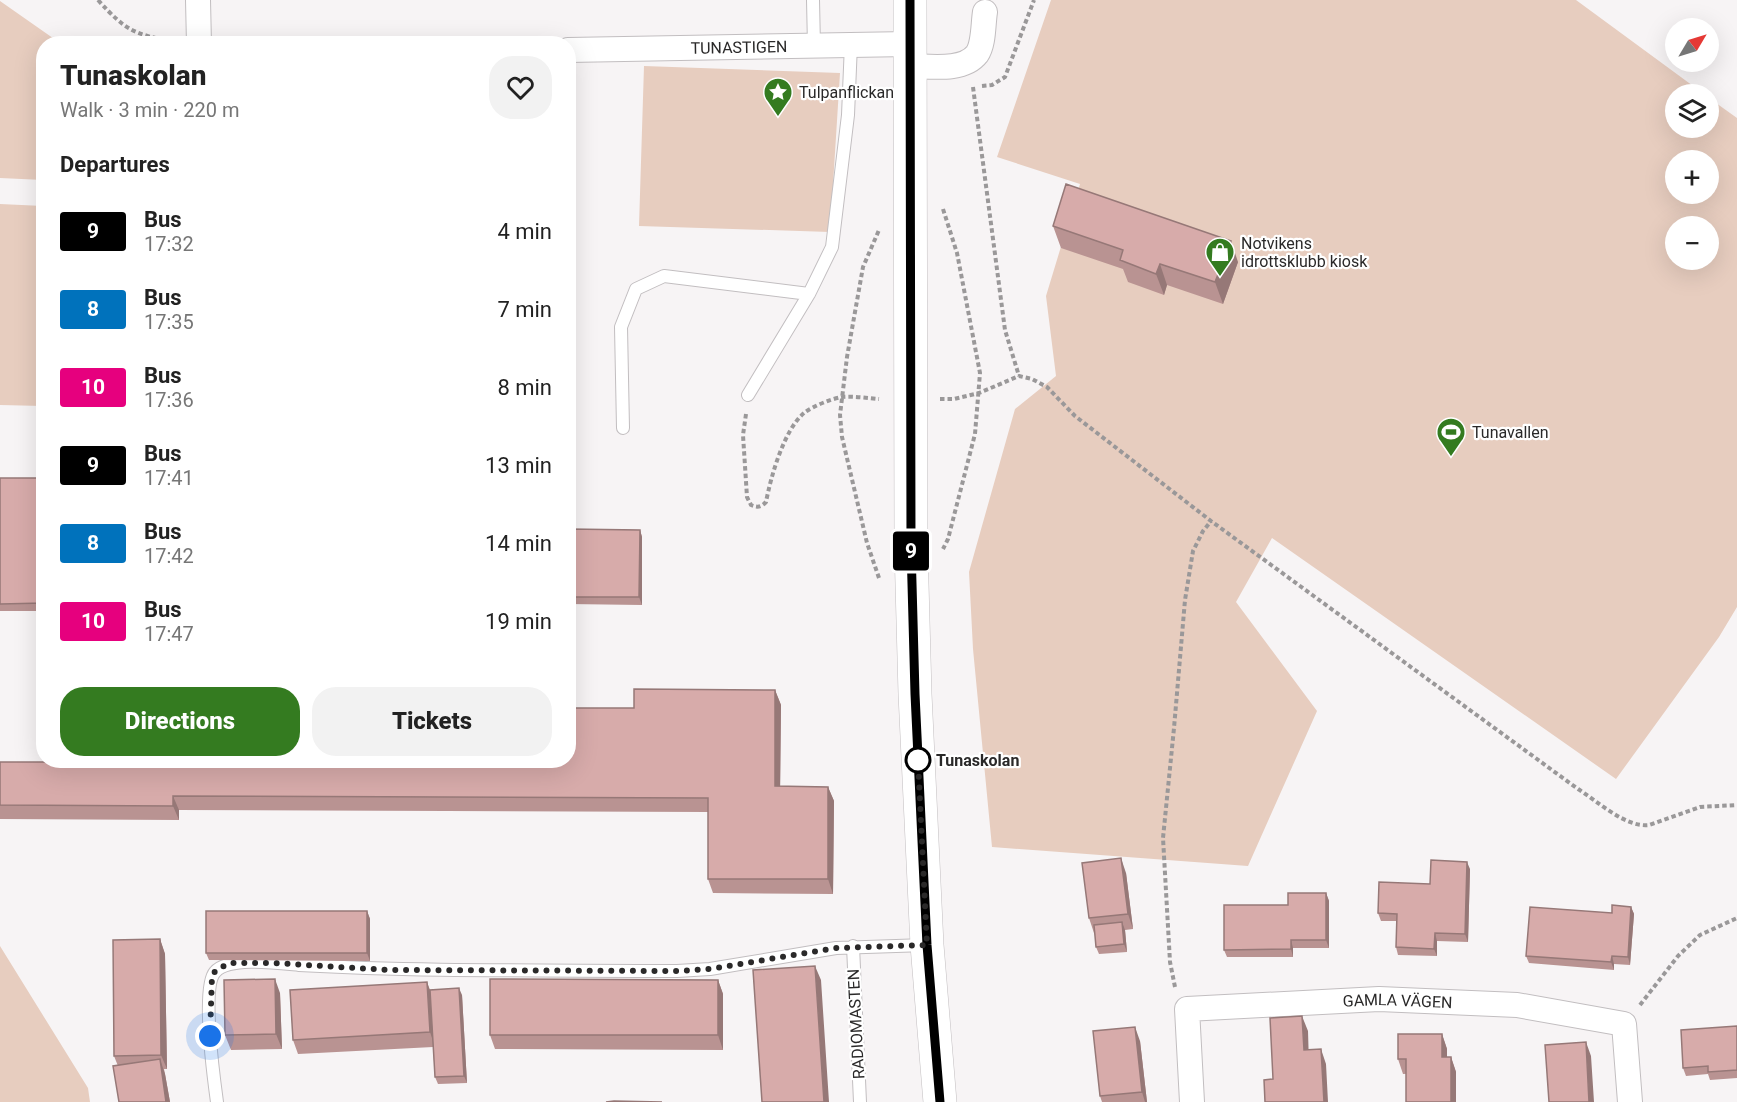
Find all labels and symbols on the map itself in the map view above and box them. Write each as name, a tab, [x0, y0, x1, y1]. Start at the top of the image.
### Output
north arrow	[1665, 18, 1719, 72]
street label: TUNASTIGEN	[690, 37, 788, 57]
place icon: Tulpanflickan	[762, 76, 794, 118]
place label: Tulpanflickan	[799, 83, 894, 102]
place label: Notvikens idrottsklubb kiosk	[1241, 234, 1368, 271]
shop icon: Notvikens idrottsklubb kiosk	[1204, 236, 1236, 278]
sports icon: Tunavallen	[1435, 416, 1467, 458]
place label: Tunavallen	[1472, 423, 1548, 442]
line badge: 9	[892, 532, 930, 570]
marker: Tunaskolan	[905, 747, 931, 773]
place label: Tunaskolan	[936, 751, 1019, 770]
street label: RADIOMASTEN	[844, 968, 868, 1080]
street label: GAMLA VÄGEN	[1342, 989, 1453, 1012]
your location	[195, 1021, 225, 1051]

